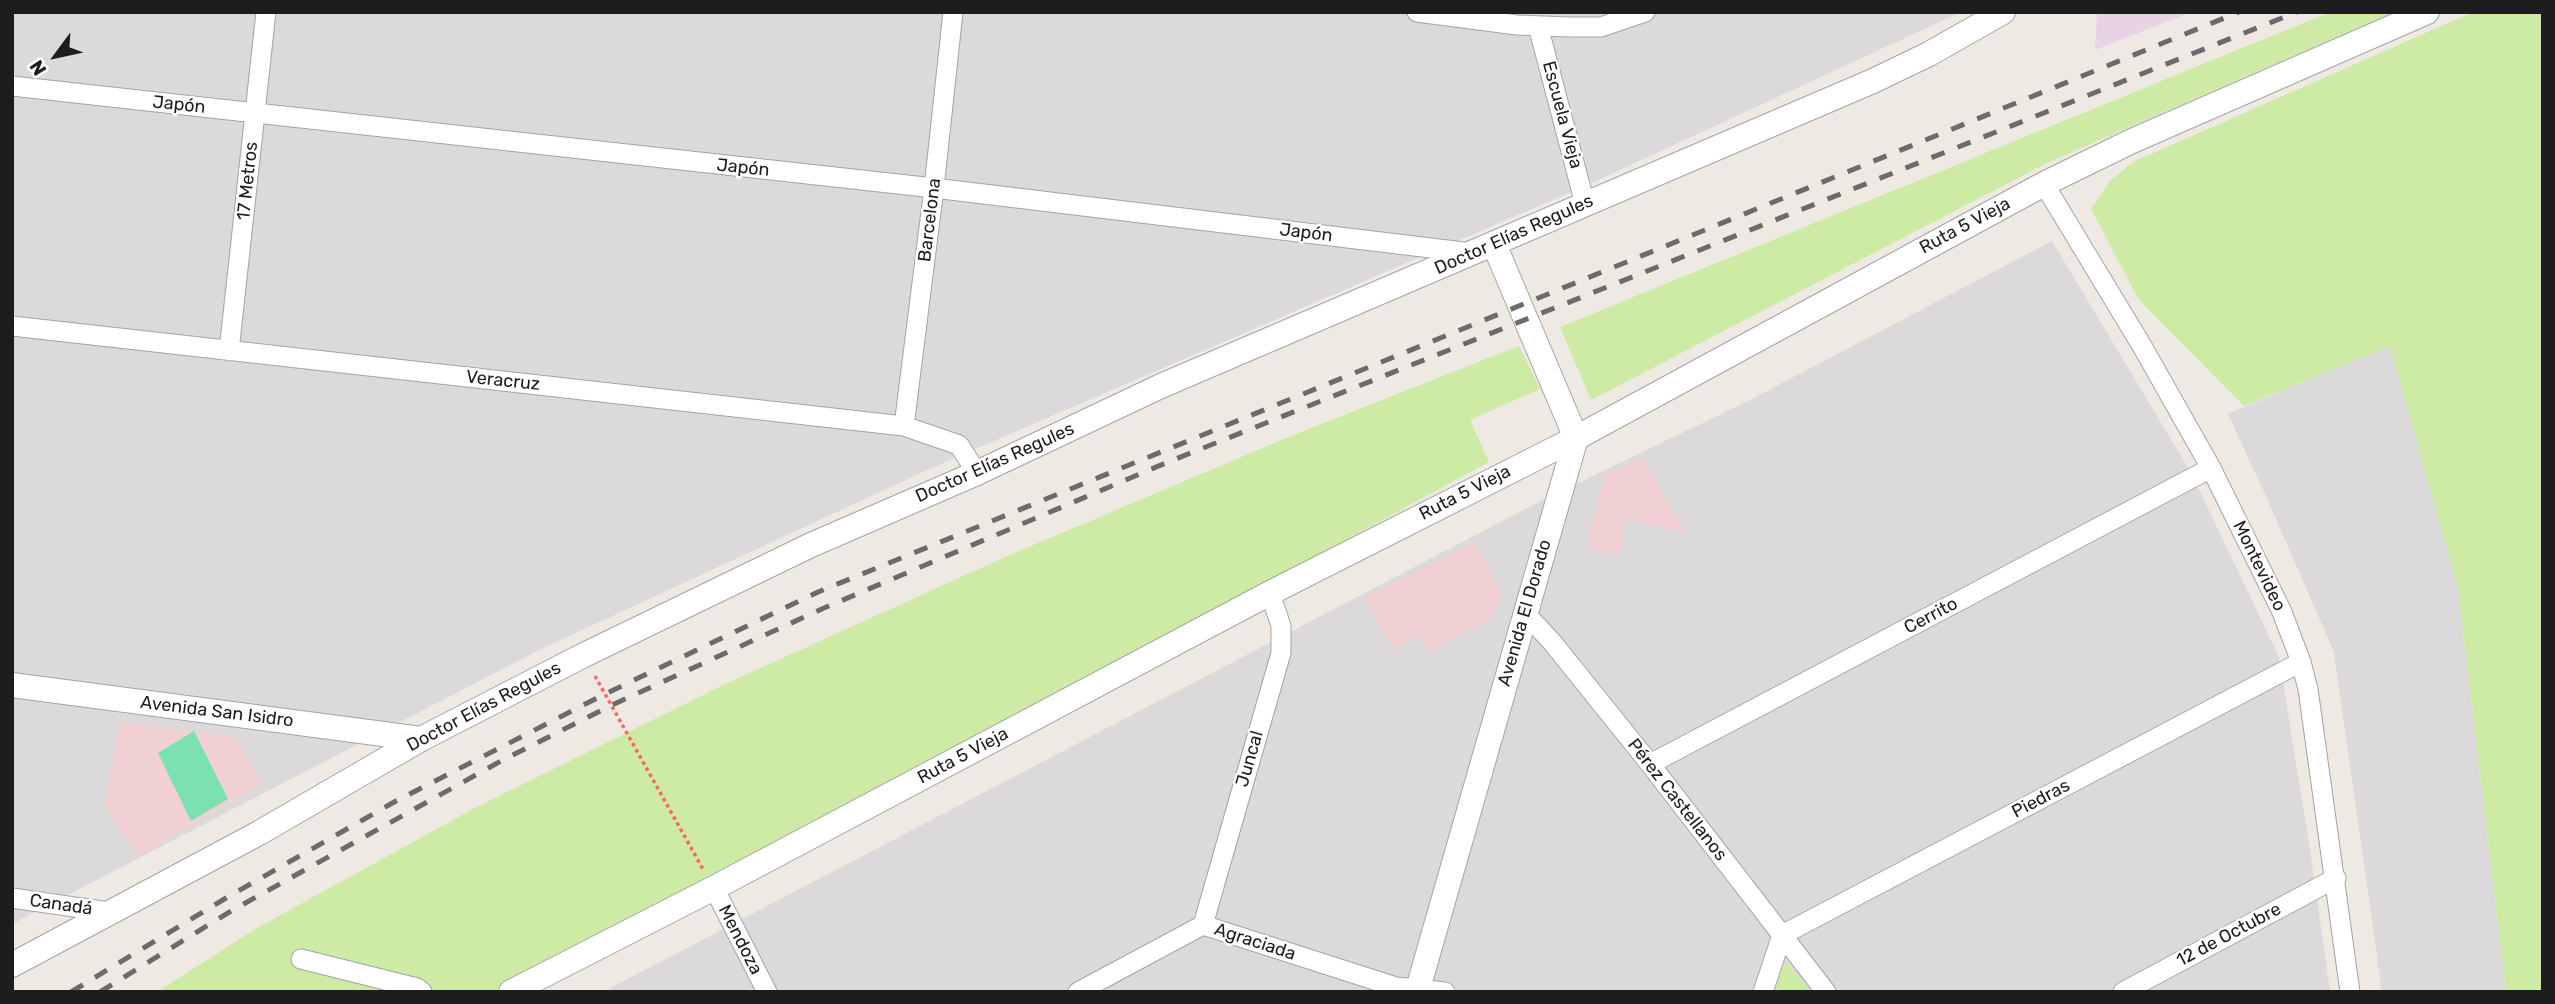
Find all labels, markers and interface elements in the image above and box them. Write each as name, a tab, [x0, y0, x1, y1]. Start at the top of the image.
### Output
north arrow	[21, 21, 91, 91]
text: N	[25, 56, 51, 80]
street label: Escuela Vieja	[1537, 59, 1587, 171]
street label: Japón	[151, 91, 207, 119]
street label: 17 Metros	[233, 141, 263, 221]
street label: Japón	[715, 154, 771, 182]
street label: Barcelona	[914, 177, 946, 263]
street label: Doctor Elías Regules	[1431, 190, 1597, 280]
street label: Ruta 5 Vieja	[1916, 193, 2014, 259]
street label: Japón	[1278, 219, 1334, 247]
street label: Veracruz	[465, 366, 541, 396]
street label: Doctor Elías Regules	[912, 418, 1078, 508]
street label: Ruta 5 Vieja	[1416, 461, 1514, 525]
street label: Montevideo	[2228, 517, 2290, 615]
street label: Avenida El Dorado	[1494, 537, 1556, 689]
street label: Cerrito	[1901, 593, 1961, 639]
street label: Doctor Elías Regules	[403, 657, 565, 757]
street label: Avenida San Isidro	[139, 692, 295, 732]
street label: Ruta 5 Vieja	[914, 723, 1012, 789]
street label: Juncal	[1232, 728, 1268, 790]
street label: Pérez Castellanos	[1623, 735, 1731, 865]
street label: Piedras	[2008, 775, 2074, 823]
street label: Canadá	[28, 890, 94, 920]
street label: 12 de Octubre	[2173, 898, 2285, 972]
street label: Mendoza	[713, 902, 767, 978]
street label: Agraciada	[1212, 919, 1298, 965]

